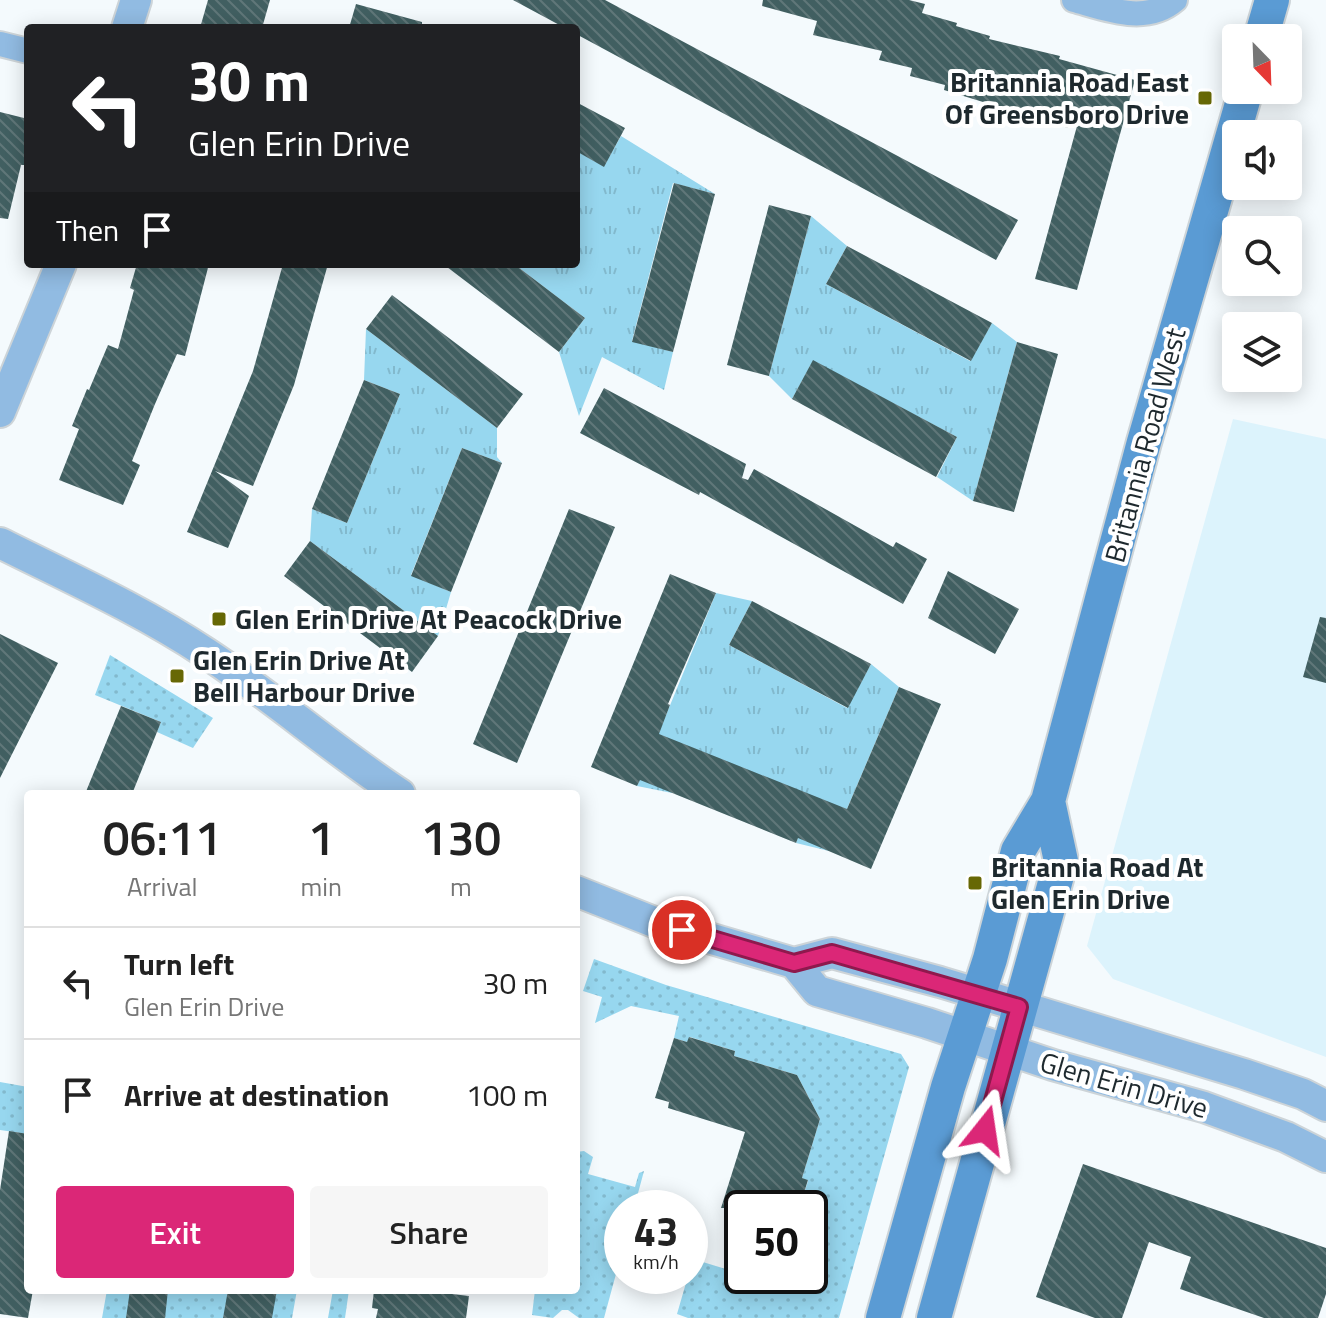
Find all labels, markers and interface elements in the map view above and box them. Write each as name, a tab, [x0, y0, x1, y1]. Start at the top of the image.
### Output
north arrow	[1222, 24, 1302, 104]
map controls	[1222, 24, 1302, 392]
text: 30 m	[188, 38, 310, 123]
icon: left	[56, 56, 160, 160]
place label: Britannia Road East Of Greensboro Drive	[945, 60, 1189, 135]
marker: Britannia Road East Of Greensboro Drive	[1196, 89, 1214, 107]
text: Glen Erin Drive	[188, 115, 410, 170]
button: sound	[1222, 120, 1302, 200]
text: Then	[56, 207, 119, 253]
icon: arrive	[135, 208, 179, 252]
button: search	[1222, 216, 1302, 296]
button: layers	[1222, 312, 1302, 392]
street label: Britannia Road West	[1093, 323, 1197, 567]
place label: Glen Erin Drive At Peacock Drive	[235, 597, 622, 640]
marker: Glen Erin Drive At Peacock Drive	[210, 610, 228, 628]
place label: Glen Erin Drive At Bell Harbour Drive	[193, 638, 415, 713]
marker: Glen Erin Drive At Bell Harbour Drive	[168, 667, 186, 685]
text: 06:11	[103, 801, 222, 874]
text: 1	[308, 801, 335, 874]
text: 130	[421, 801, 501, 874]
place label: Britannia Road At Glen Erin Drive	[991, 845, 1203, 920]
text: Arrival	[127, 867, 197, 906]
text: min	[300, 867, 342, 906]
text: m	[450, 867, 472, 906]
marker: Britannia Road At Glen Erin Drive	[966, 874, 984, 892]
pin	[648, 896, 716, 964]
icon: arrive	[660, 908, 704, 952]
text: Turn left	[124, 941, 234, 987]
text: 30 m	[483, 960, 548, 1006]
icon: left	[56, 961, 100, 1005]
text: Glen Erin Drive	[124, 987, 284, 1026]
street label: Glen Erin Drive	[1035, 1040, 1213, 1129]
text: Arrive at destination	[124, 1072, 389, 1118]
text: 100 m	[466, 1072, 548, 1118]
icon: arrive	[56, 1073, 100, 1117]
position arrow	[943, 1088, 1027, 1172]
button: Exit	[56, 1186, 294, 1278]
button: Share	[310, 1186, 548, 1278]
speed limit sign: 50	[724, 1190, 828, 1294]
text: 43	[634, 1201, 678, 1262]
text: km/h	[633, 1246, 679, 1277]

